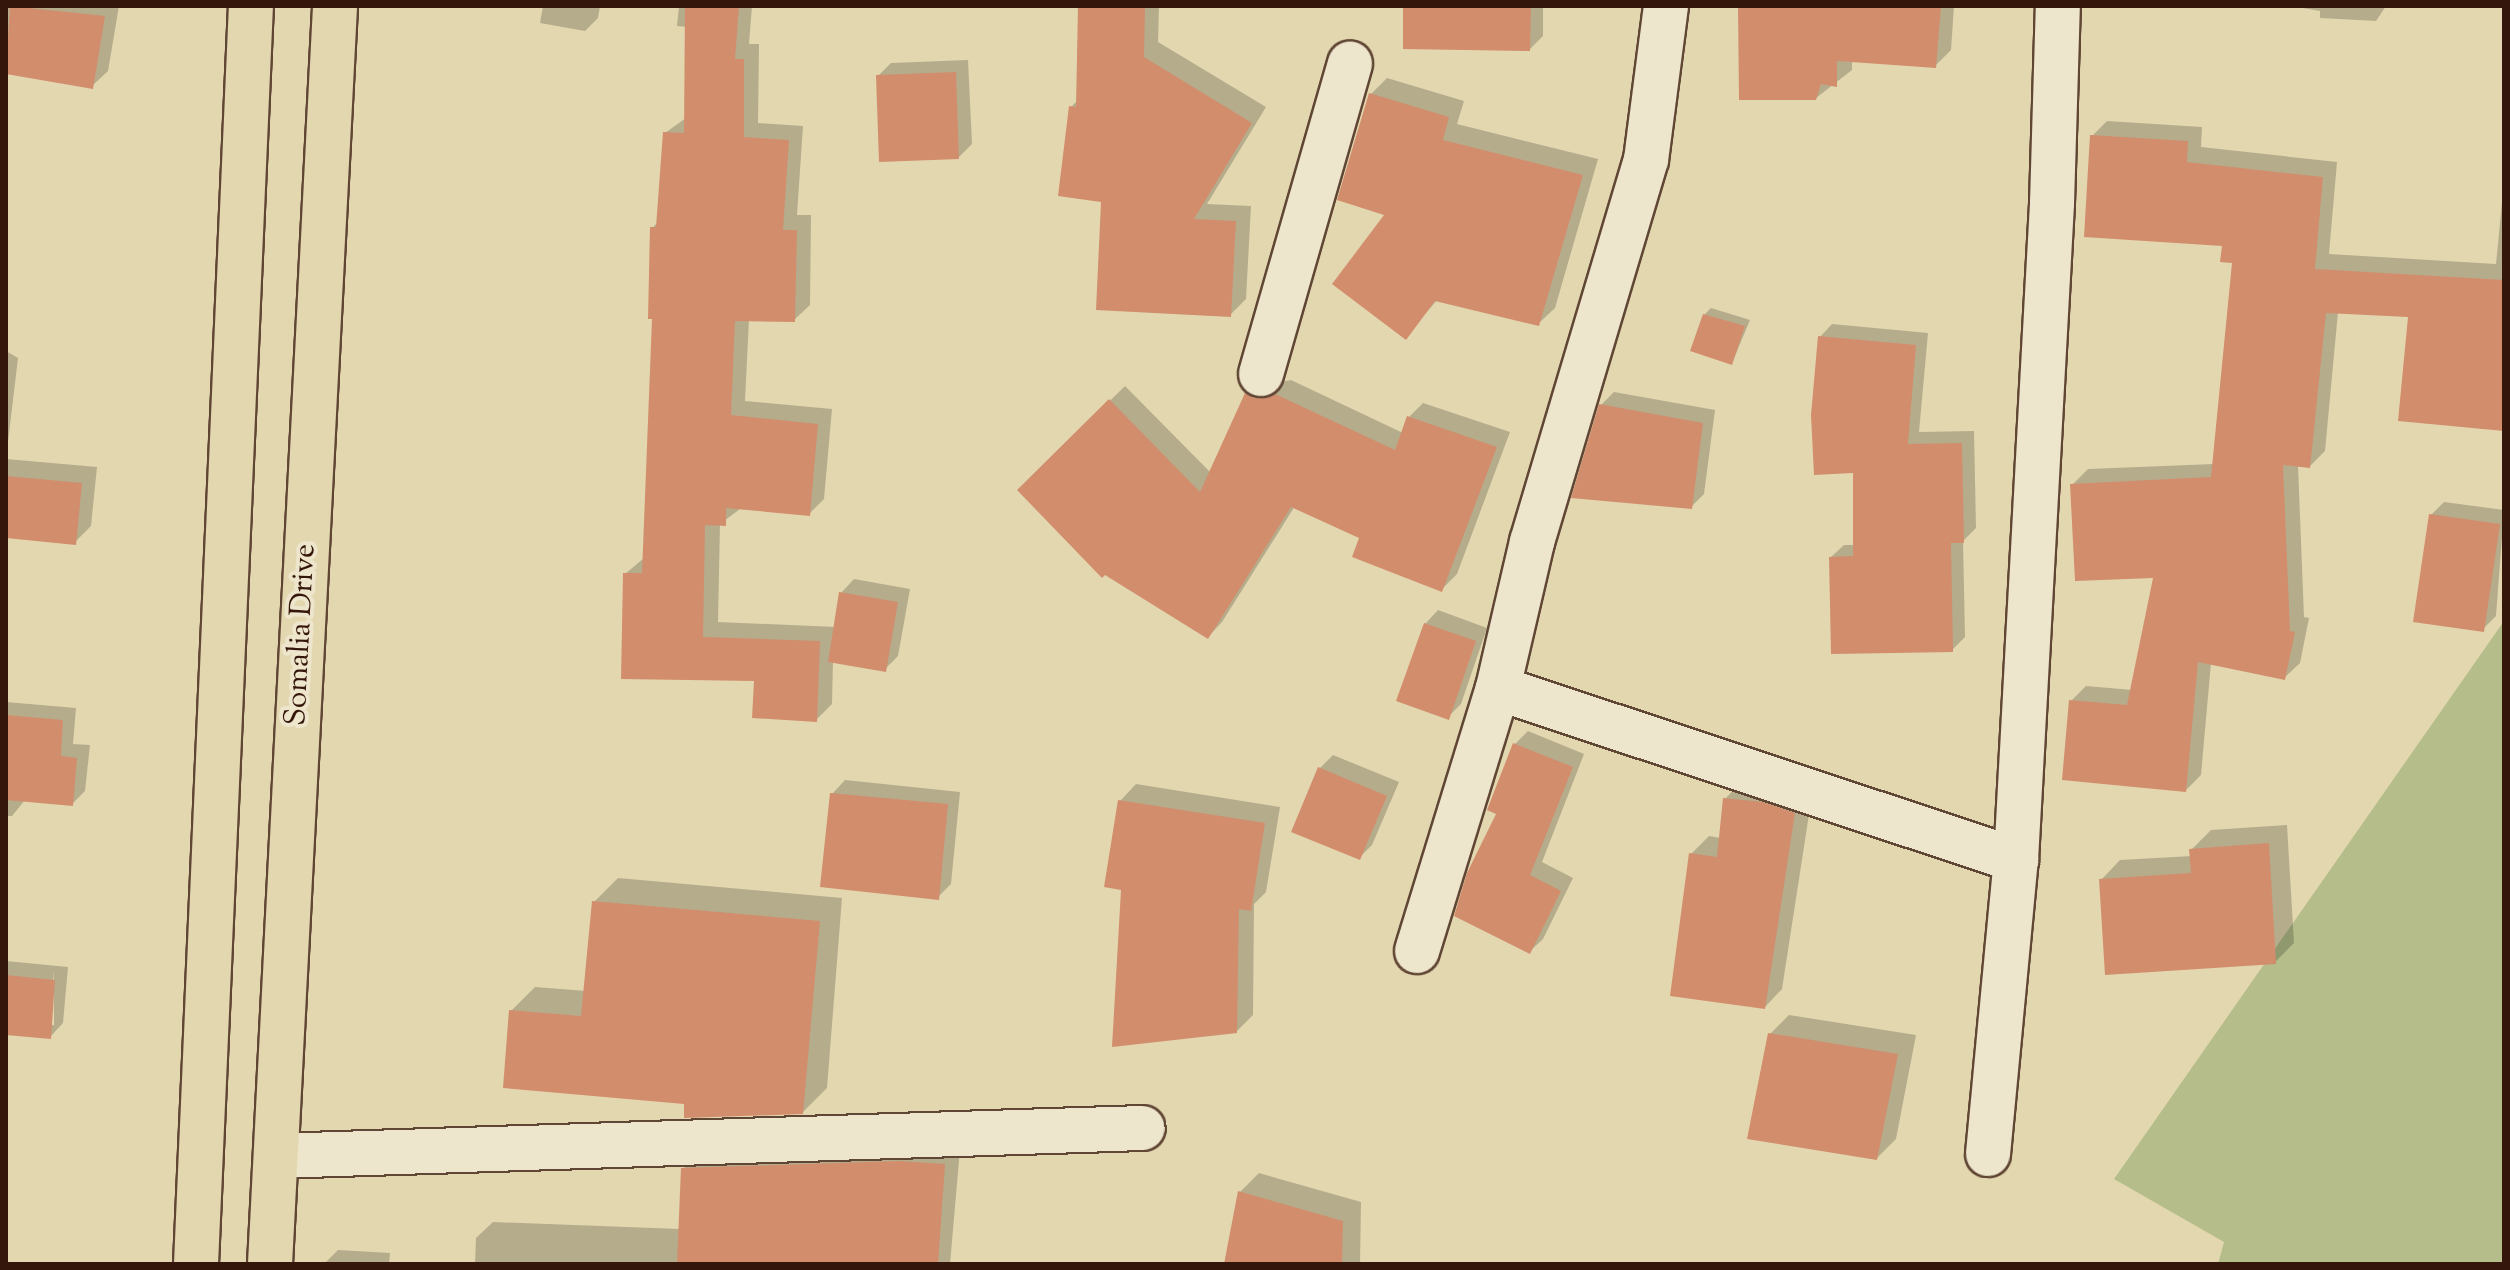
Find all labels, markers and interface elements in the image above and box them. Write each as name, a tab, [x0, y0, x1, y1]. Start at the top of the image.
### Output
street label: Somalia Drive	[279, 543, 325, 727]

